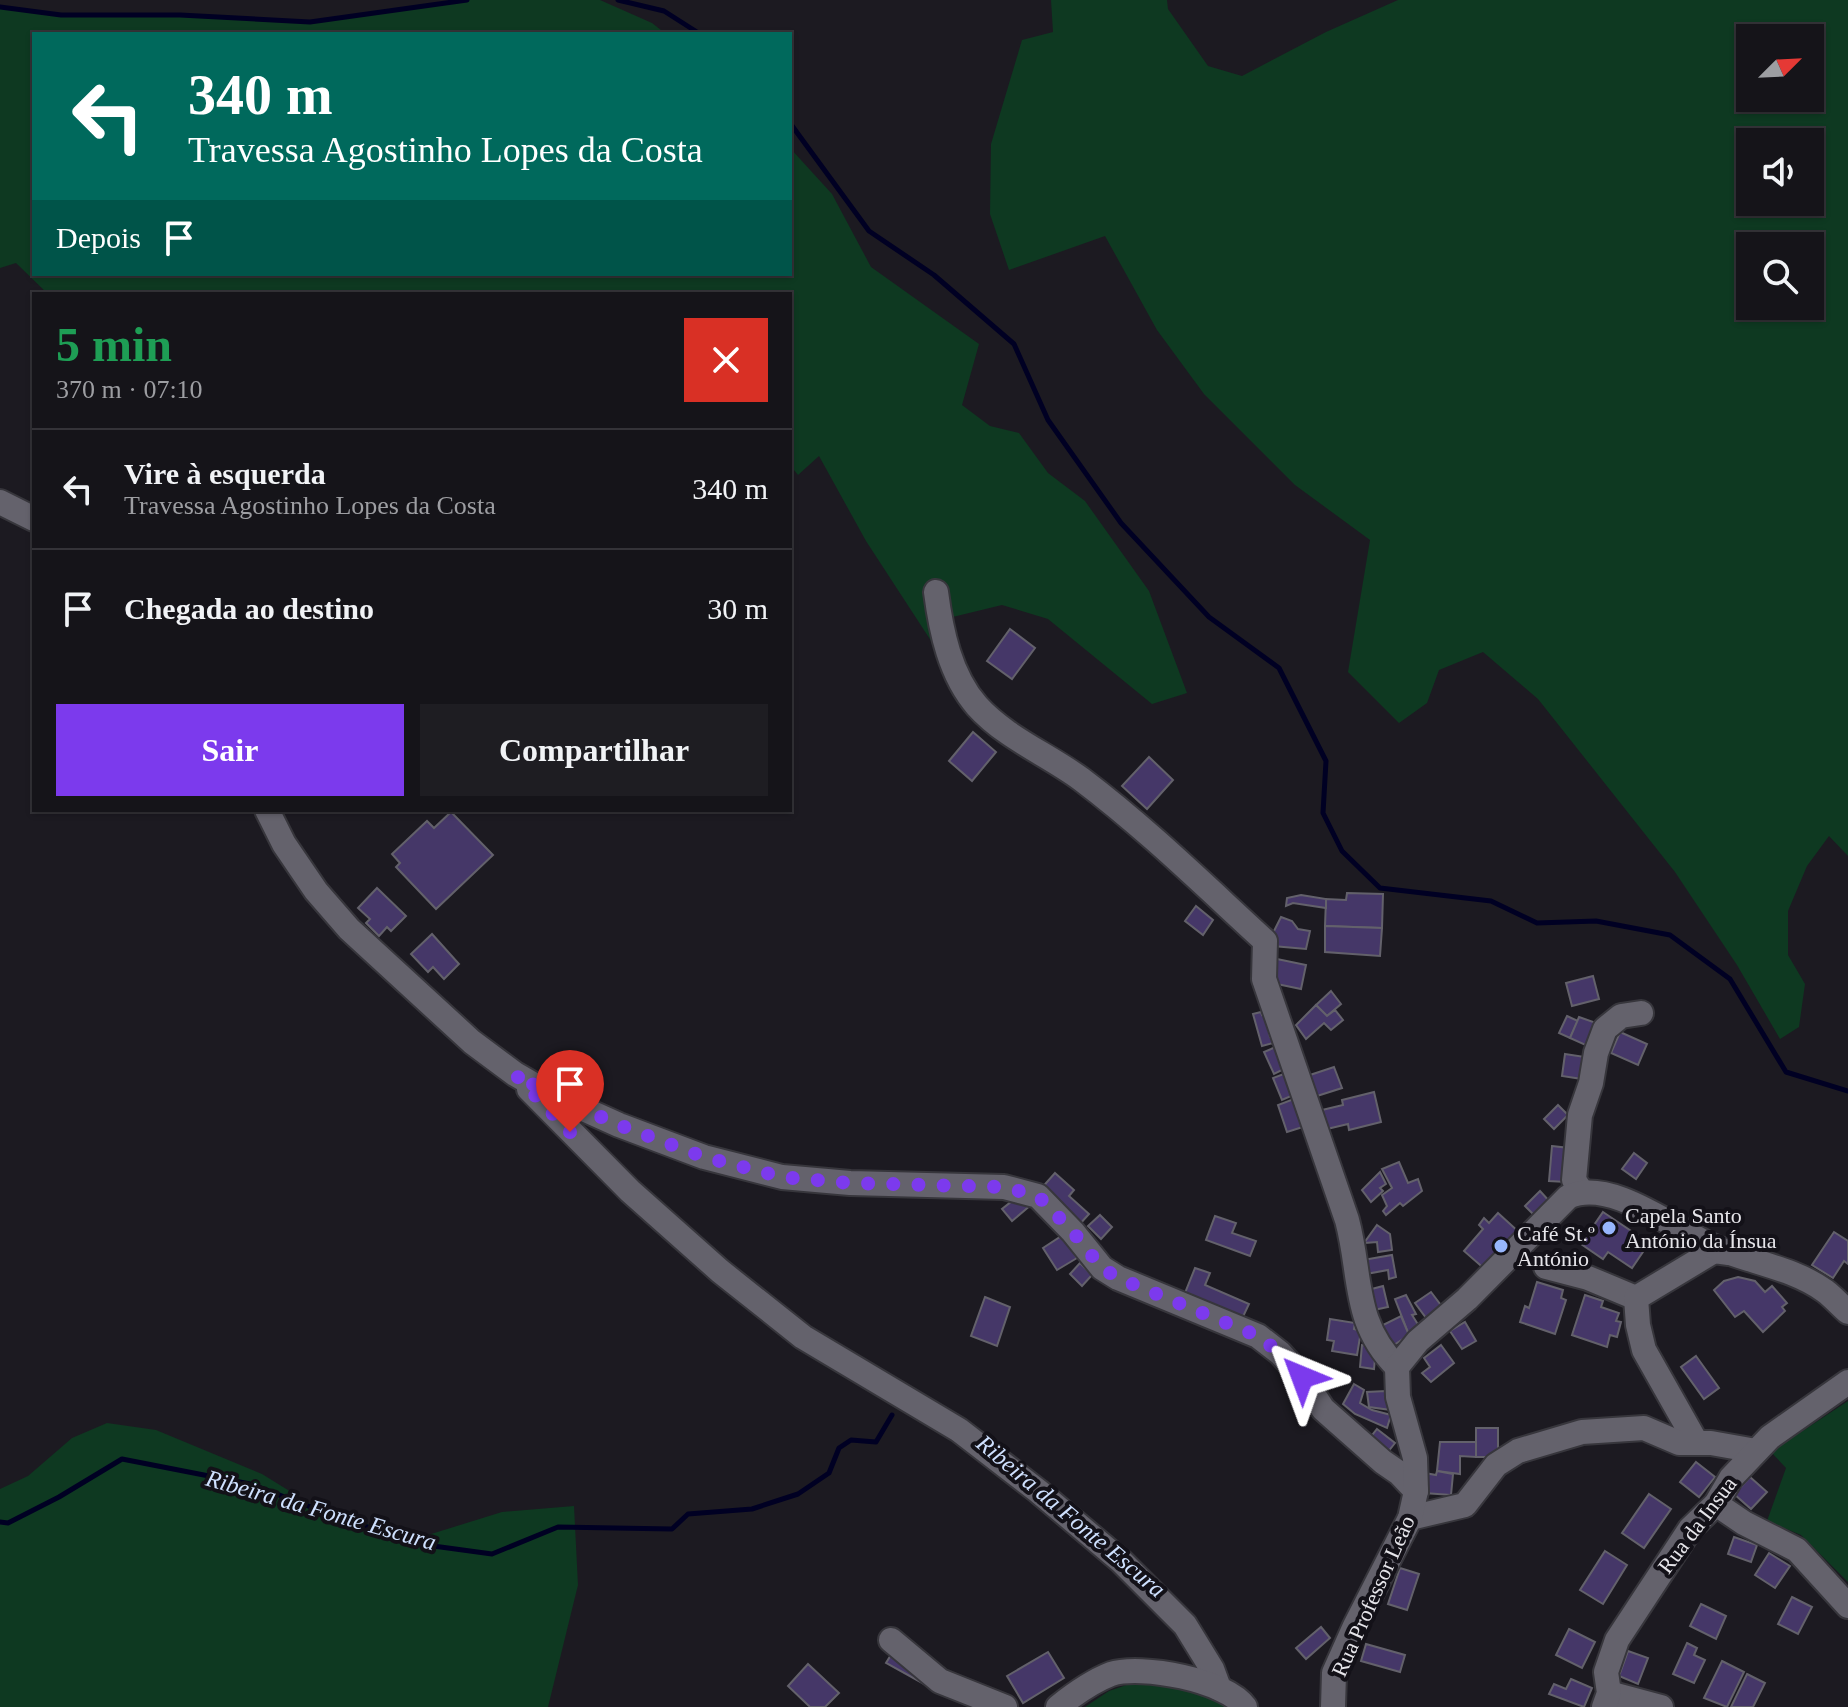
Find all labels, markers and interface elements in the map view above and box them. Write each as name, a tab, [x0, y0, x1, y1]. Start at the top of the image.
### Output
north arrow	[1736, 24, 1824, 112]
map controls	[1736, 24, 1824, 320]
icon: left	[56, 64, 160, 168]
text: 340 m	[188, 64, 333, 126]
button: sound	[1736, 128, 1824, 216]
text: Travessa Agostinho Lopes da Costa	[188, 130, 703, 170]
icon: arrive	[157, 216, 201, 260]
text: Depois	[56, 221, 141, 254]
button: search	[1736, 232, 1824, 320]
text: 5 min	[56, 318, 172, 371]
button: close	[684, 318, 768, 402]
text: 370 m · 07:10	[56, 375, 203, 404]
text: Vire à esquerda	[124, 457, 326, 490]
icon: left	[56, 467, 100, 511]
text: 340 m	[692, 472, 768, 505]
text: Travessa Agostinho Lopes da Costa	[124, 491, 496, 520]
icon: arrive	[56, 587, 100, 631]
text: Chegada ao destino	[124, 592, 374, 625]
text: 30 m	[707, 592, 768, 625]
button: Sair	[56, 704, 404, 796]
button: Compartilhar	[420, 704, 768, 796]
pin	[536, 1050, 604, 1132]
icon: arrive	[548, 1062, 592, 1106]
place label: Capela Santo António da Ínsua	[1625, 1203, 1777, 1253]
marker: Capela Santo António da Ínsua	[1600, 1219, 1618, 1237]
place label: Café St.º António	[1517, 1221, 1595, 1271]
marker: Café St.º António	[1492, 1237, 1510, 1255]
position arrow	[1260, 1335, 1344, 1419]
water label: Ribeira da Fonte Escura	[971, 1429, 1171, 1602]
water label: Ribeira da Fonte Escura	[202, 1464, 439, 1555]
street label: Rua da Insua	[1652, 1471, 1742, 1578]
street label: Rua Professor Leão	[1326, 1512, 1420, 1680]

